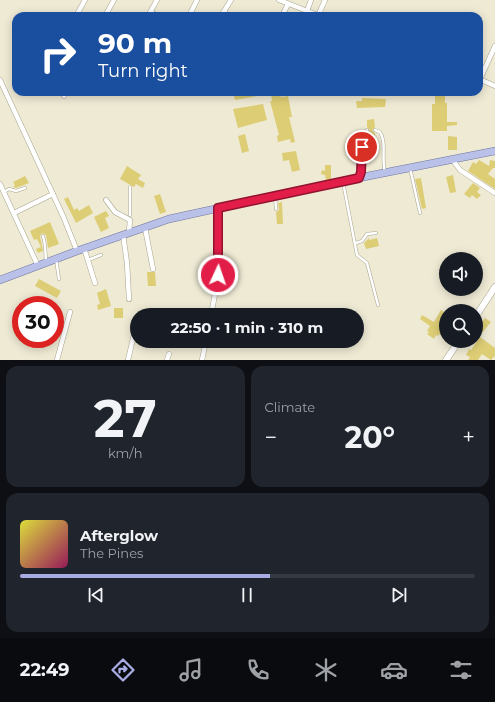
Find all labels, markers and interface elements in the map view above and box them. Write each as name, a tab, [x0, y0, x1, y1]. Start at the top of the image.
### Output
text: 90 m	[98, 26, 172, 60]
icon: right	[32, 28, 84, 80]
text: Turn right	[98, 60, 188, 82]
pin	[345, 130, 379, 164]
icon: arrive	[351, 136, 373, 158]
map controls	[439, 252, 483, 348]
button: sound	[439, 252, 483, 296]
position arrow	[197, 254, 239, 296]
speed limit sign: 30	[12, 296, 64, 348]
button: search	[439, 304, 483, 348]
text: 22:50 · 1 min · 310 m	[171, 318, 323, 337]
text: 27	[94, 387, 157, 450]
text: Climate	[265, 399, 315, 415]
text: 20°	[344, 419, 395, 456]
text: −	[265, 424, 277, 451]
text: +	[462, 424, 475, 451]
text: km/h	[108, 445, 143, 461]
text: Afterglow	[80, 526, 158, 545]
text: The Pines	[80, 545, 143, 561]
icon: previous	[85, 584, 107, 606]
icon: pause	[236, 584, 258, 606]
icon: next	[388, 584, 410, 606]
icon: directions	[109, 656, 137, 684]
icon: music	[177, 656, 205, 684]
icon: phone	[244, 656, 272, 684]
icon: climate	[312, 656, 340, 684]
icon: car	[380, 656, 408, 684]
icon: filters	[447, 656, 475, 684]
text: 22:49	[20, 659, 70, 681]

